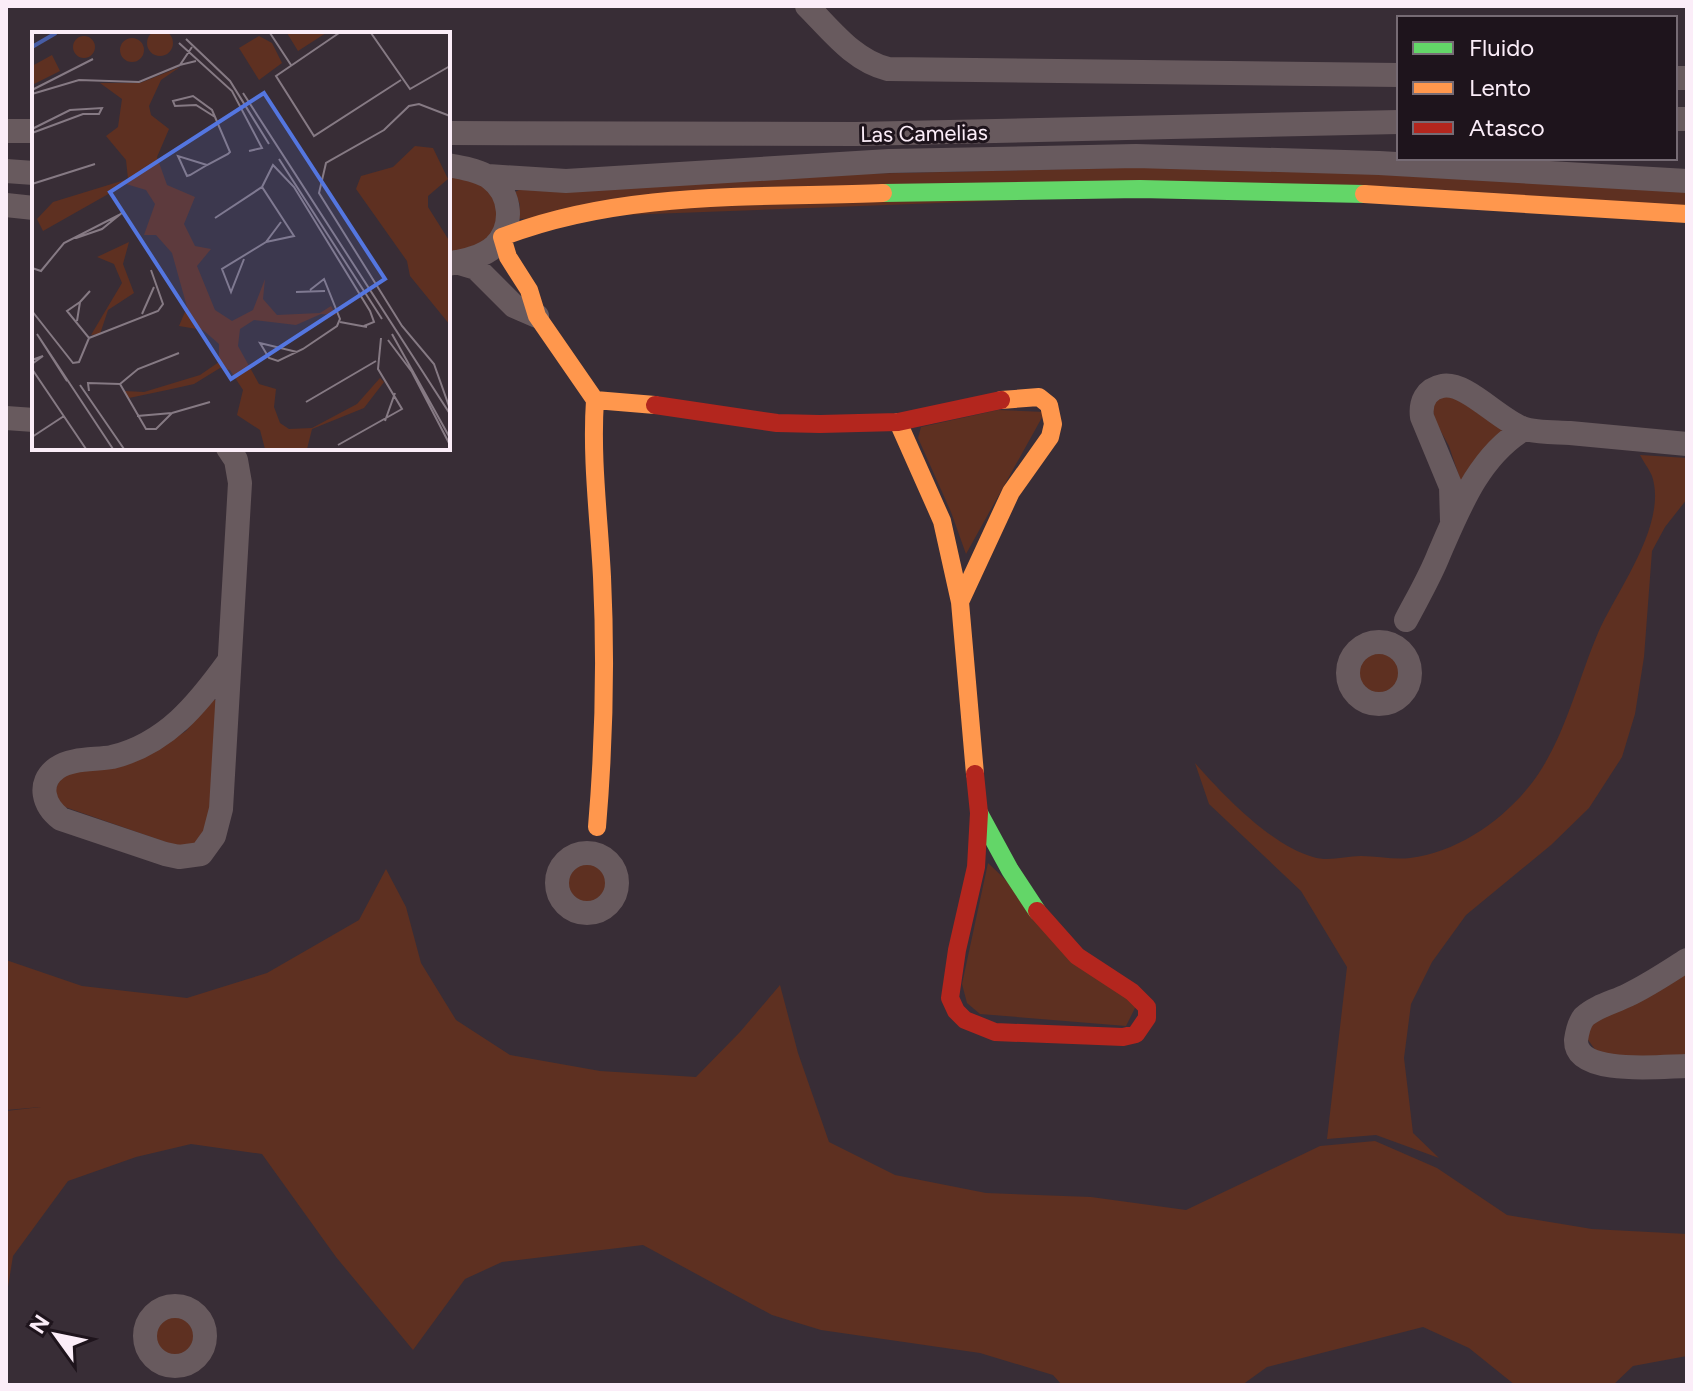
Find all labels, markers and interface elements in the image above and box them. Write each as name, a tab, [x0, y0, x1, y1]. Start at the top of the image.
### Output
legend	[1397, 16, 1677, 160]
inset map	[32, 32, 450, 450]
text: Fluido	[1469, 33, 1534, 62]
text: Lento	[1469, 73, 1531, 102]
text: Atasco	[1469, 113, 1545, 142]
street label: Las Camelias	[860, 119, 988, 148]
north arrow	[16, 1295, 96, 1375]
text: N	[24, 1310, 56, 1339]

